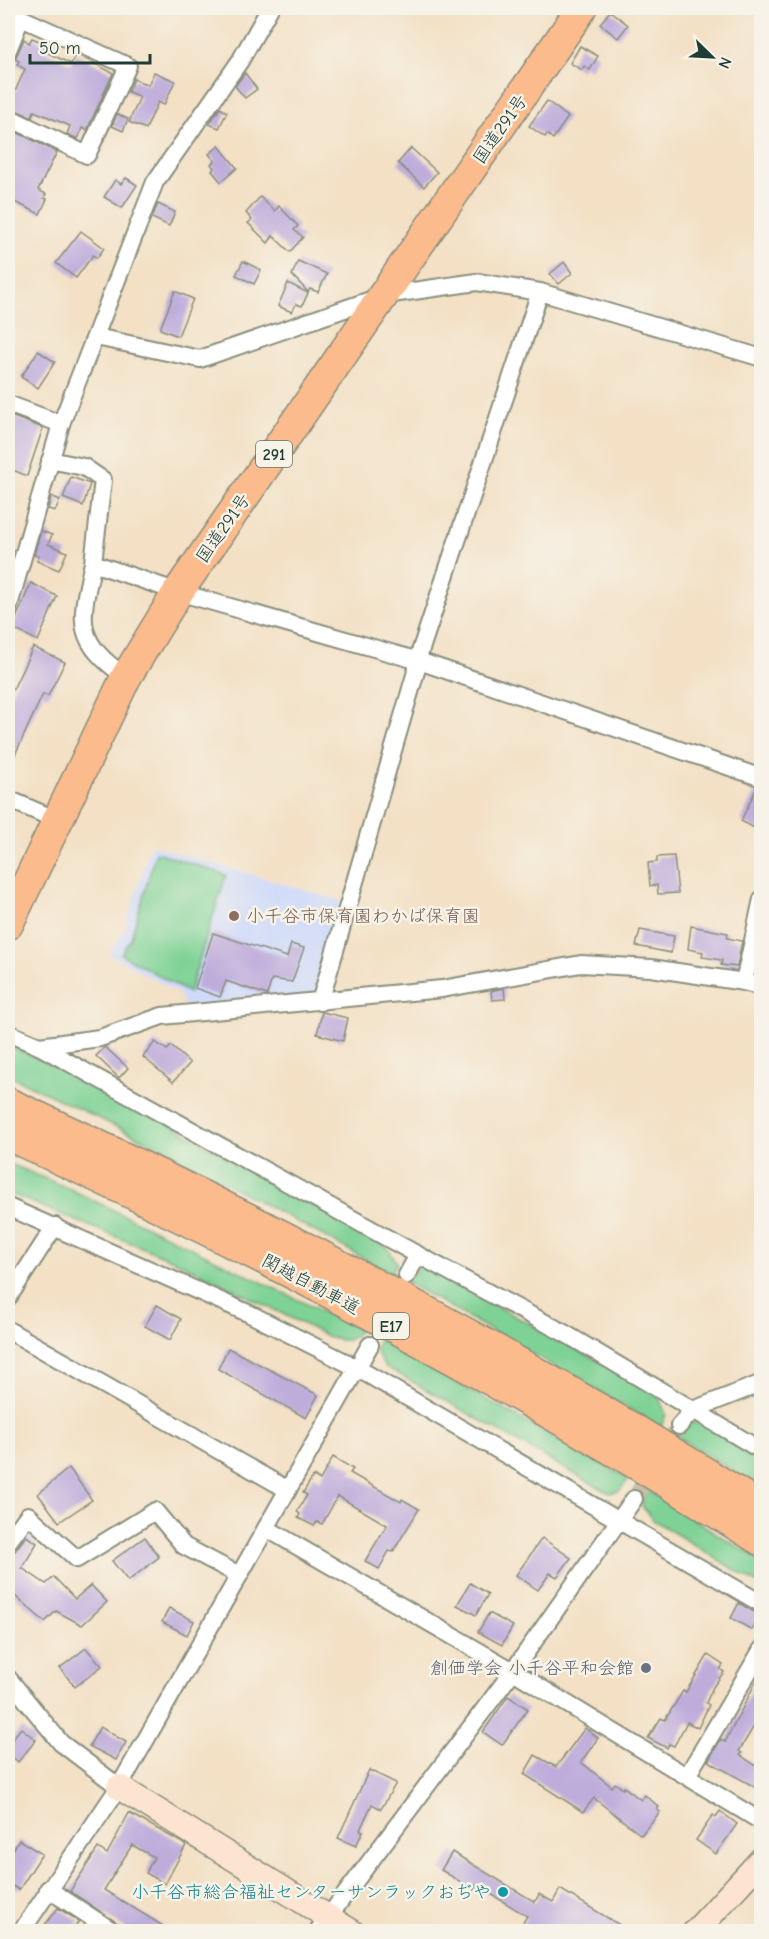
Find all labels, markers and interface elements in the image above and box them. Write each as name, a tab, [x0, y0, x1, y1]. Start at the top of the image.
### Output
scale bar	[30, 27, 150, 65]
north arrow	[682, 27, 742, 87]
text: 50 m	[39, 38, 81, 59]
text: N	[714, 54, 735, 71]
street label: 国道291号	[469, 90, 532, 168]
road number: 291	[256, 441, 292, 467]
street label: 国道291号	[192, 489, 255, 567]
place label: 小千谷市保育園わかば保育園	[246, 906, 480, 927]
marker: 小千谷市保育園わかば保育園	[227, 909, 241, 923]
street label: 関越自動車道	[258, 1250, 363, 1319]
road number: E17	[373, 1313, 409, 1339]
place label: 創価学会 小千谷平和会館	[430, 1658, 634, 1679]
marker: 創価学会 小千谷平和会館	[639, 1661, 653, 1675]
place label: 小千谷市総合福祉センターサンラックおぢや	[131, 1882, 491, 1903]
marker: 小千谷市総合福祉センターサンラックおぢや	[496, 1885, 510, 1899]

